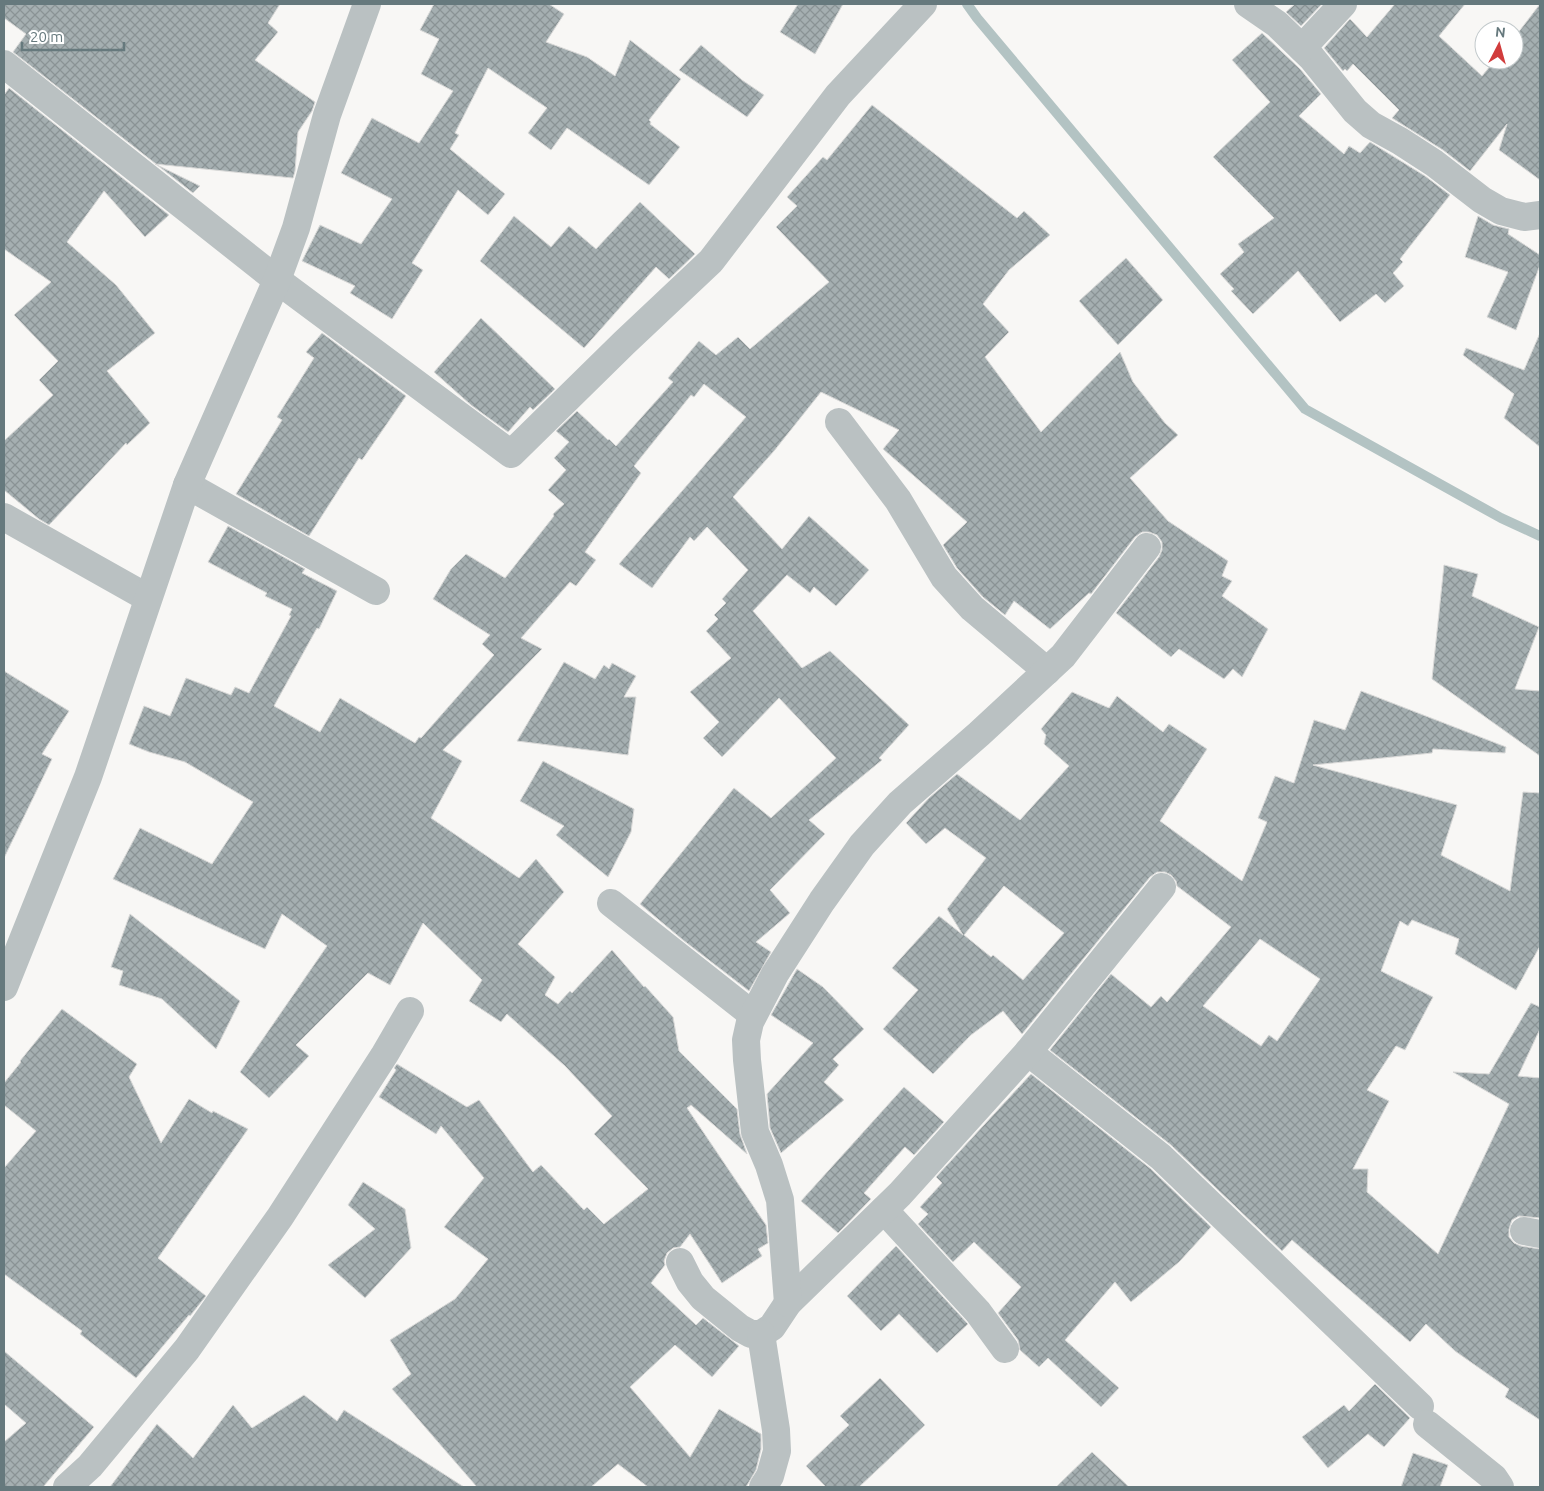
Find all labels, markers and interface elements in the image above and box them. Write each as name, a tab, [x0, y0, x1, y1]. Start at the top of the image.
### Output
scale bar	[22, 20, 125, 52]
north arrow	[1474, 20, 1524, 70]
text: N	[1494, 24, 1506, 41]
text: 20 m	[30, 28, 63, 45]

